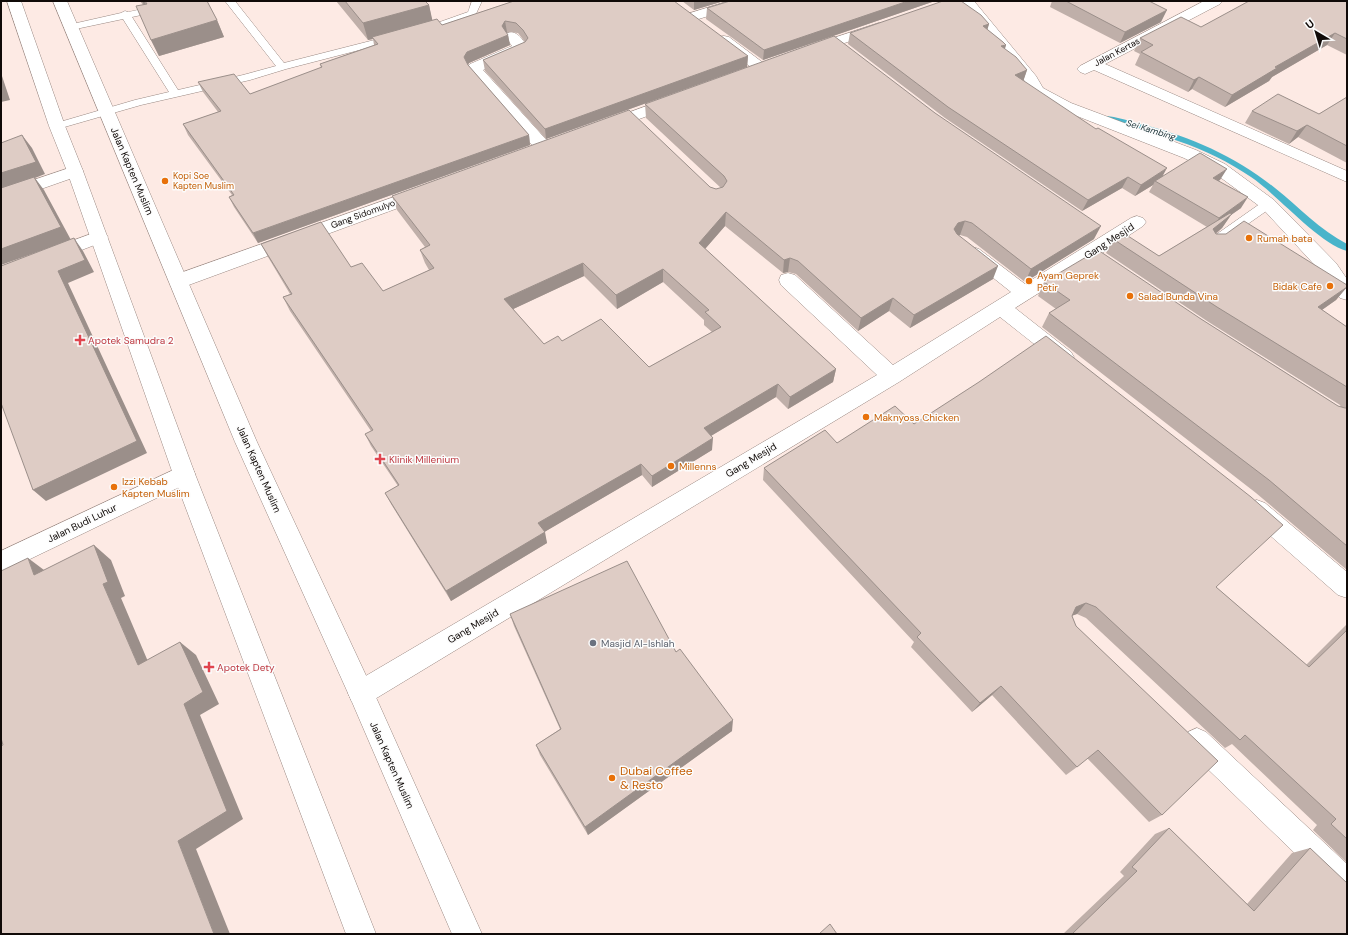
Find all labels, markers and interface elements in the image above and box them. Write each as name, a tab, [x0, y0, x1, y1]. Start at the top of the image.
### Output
north arrow	[1296, 12, 1336, 52]
text: U	[1303, 16, 1317, 32]
street label: Jalan Kertas	[1092, 35, 1142, 69]
water label: Sei Kambing	[1125, 117, 1178, 143]
street label: Jalan Kapten Muslim	[108, 125, 156, 217]
place label: Kopi Soe Kapten Muslim	[173, 170, 234, 192]
marker: Kopi Soe Kapten Muslim	[160, 176, 170, 186]
street label: Gang Sidomulyo	[329, 197, 397, 231]
street label: Gang Mesjid	[1081, 220, 1137, 262]
place label: Rumah bata	[1257, 232, 1312, 245]
marker: Rumah bata	[1244, 233, 1254, 243]
place label: Ayam Geprek Petir	[1037, 269, 1099, 294]
marker: Ayam Geprek Petir	[1024, 276, 1034, 286]
place label: Bidak Cafe	[1273, 280, 1322, 293]
marker: Bidak Cafe	[1325, 281, 1335, 291]
place label: Salad Bunda Vina	[1138, 290, 1218, 303]
marker: Salad Bunda Vina	[1125, 291, 1135, 301]
place label: Apotek Samudra 2	[88, 334, 174, 347]
marker: Apotek Samudra 2	[75, 335, 85, 345]
place label: Maknyoss Chicken	[874, 411, 960, 424]
marker: Maknyoss Chicken	[861, 412, 871, 422]
street label: Jalan Kapten Muslim	[234, 423, 284, 515]
street label: Gang Mesjid	[723, 440, 779, 480]
marker: Klinik Millenium	[374, 453, 386, 465]
place label: Klinik Millenium	[389, 453, 459, 466]
place label: Millenns	[679, 460, 716, 473]
marker: Millenns	[666, 461, 676, 471]
place label: Izzi Kebab Kapten Muslim	[122, 475, 190, 500]
marker: Izzi Kebab Kapten Muslim	[109, 482, 119, 492]
street label: Jalan Budi Luhur	[45, 500, 119, 545]
street label: Gang Mesjid	[445, 606, 501, 646]
place label: Masjid Al-Ishlah	[601, 637, 675, 650]
marker: Masjid Al-Ishlah	[588, 638, 598, 648]
place label: Apotek Dety	[217, 661, 275, 674]
marker: Apotek Dety	[204, 662, 214, 672]
street label: Jalan Kapten Muslim	[367, 719, 417, 811]
place label: Dubai Coffee & Resto	[620, 763, 693, 793]
marker: Dubai Coffee & Resto	[607, 773, 617, 783]

